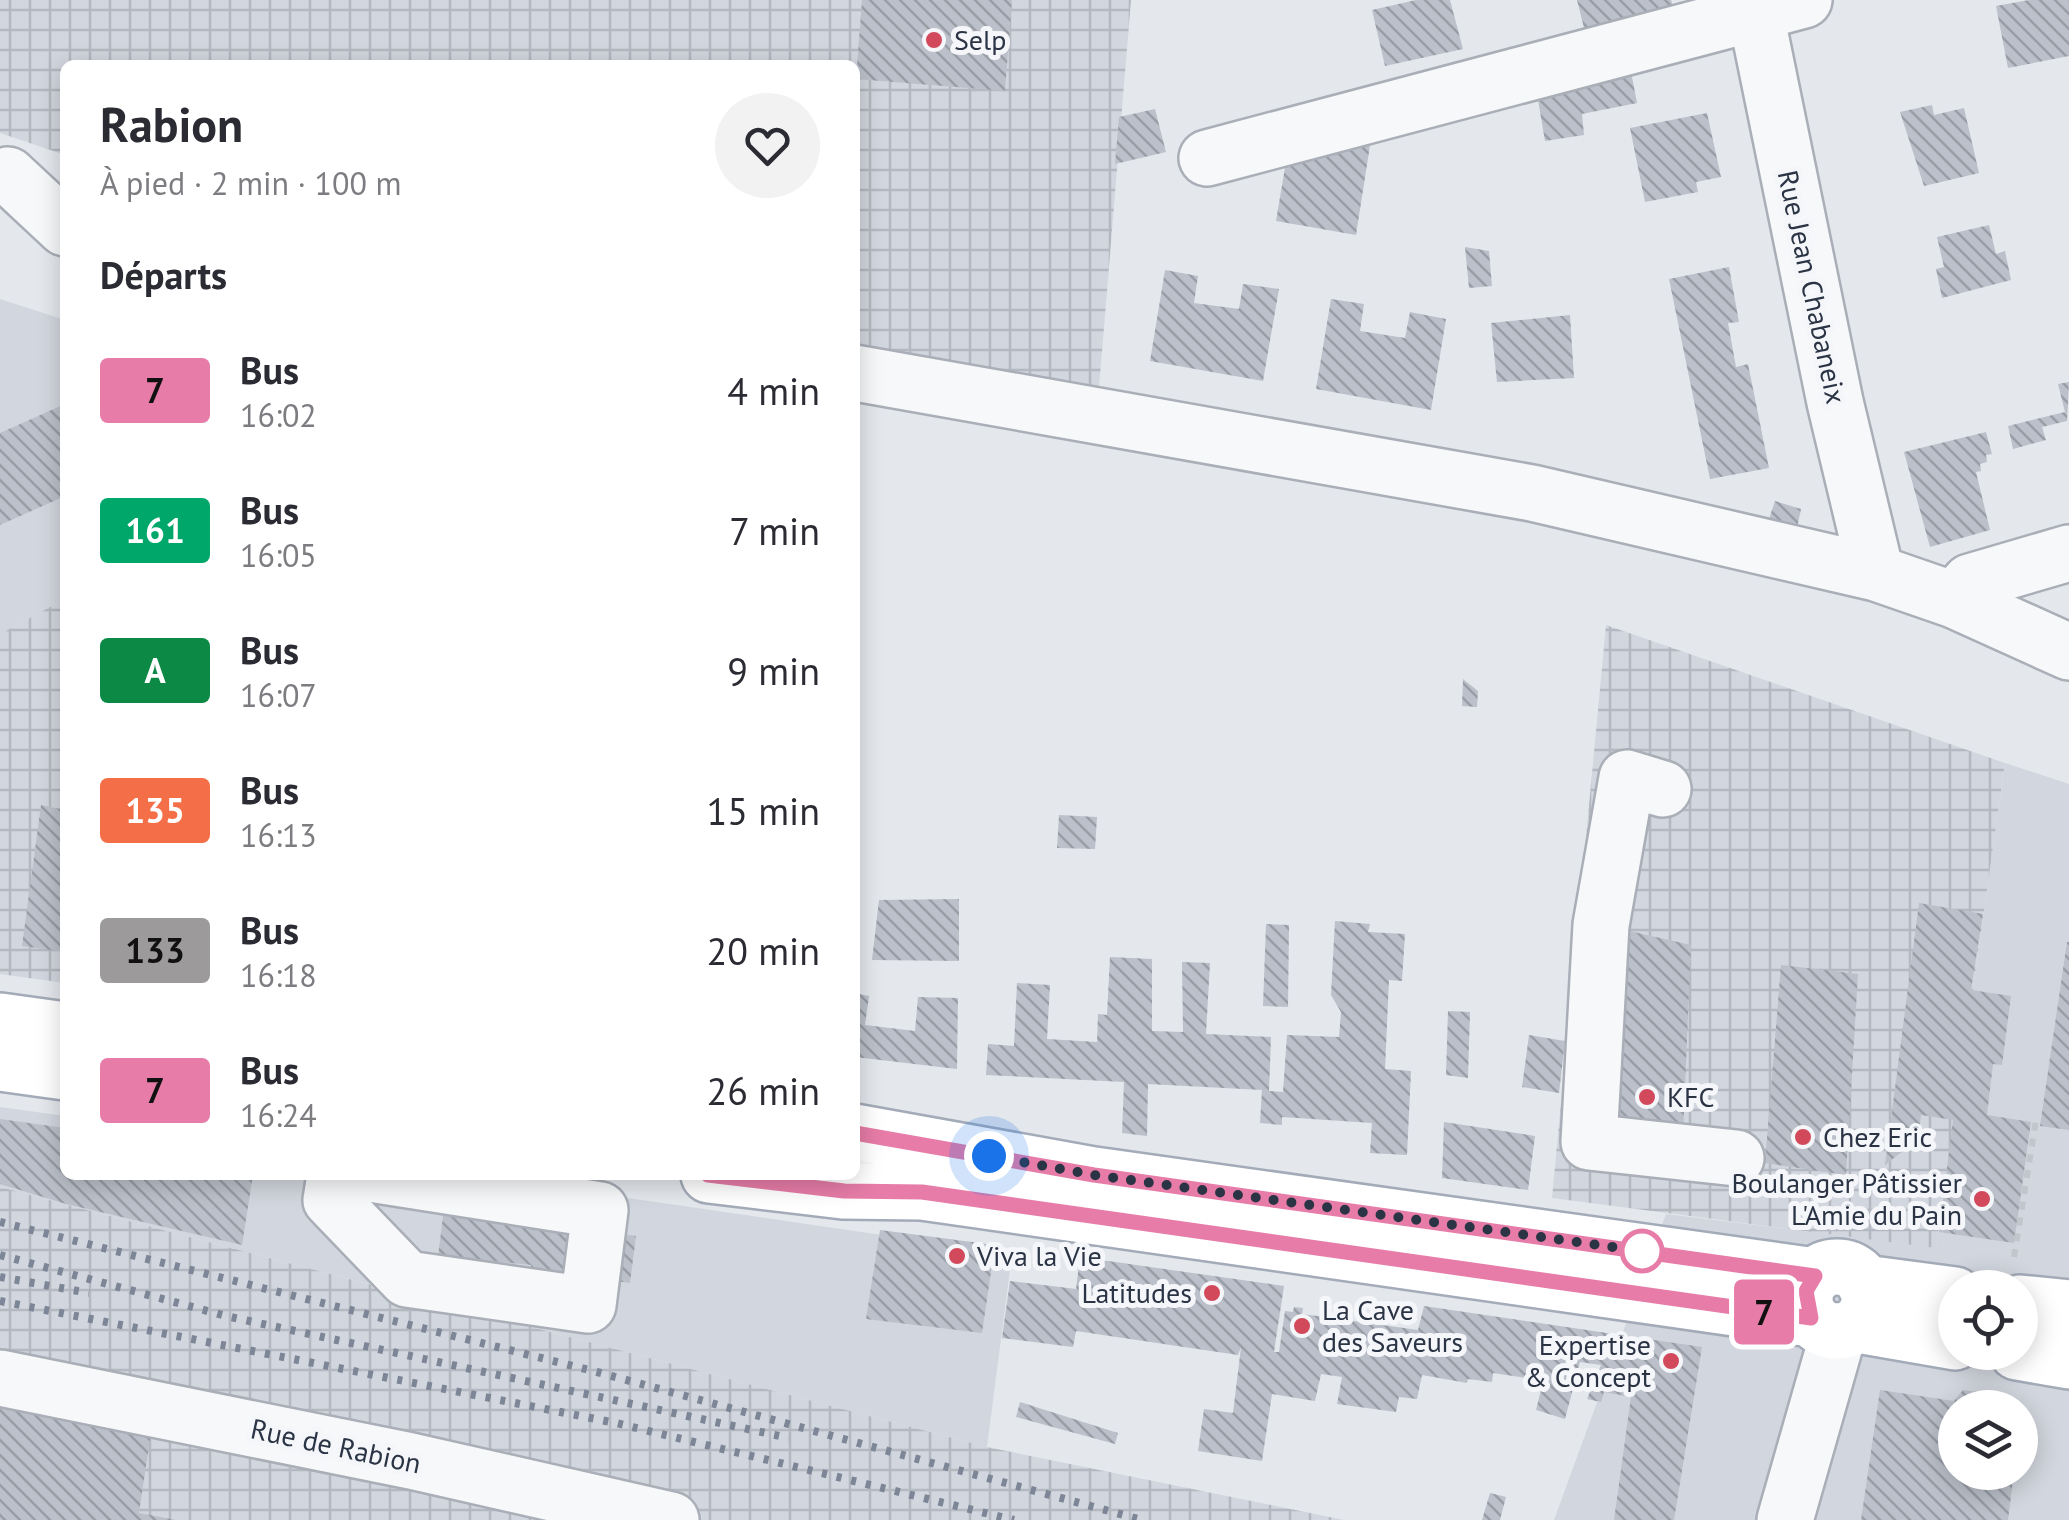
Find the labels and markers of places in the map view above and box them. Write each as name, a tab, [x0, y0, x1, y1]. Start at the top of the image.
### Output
place label: Selp	[954, 21, 1006, 58]
marker: Selp	[923, 29, 945, 51]
place label: KFC	[1667, 1078, 1715, 1115]
marker: KFC	[1636, 1086, 1658, 1108]
place label: Chez Eric	[1823, 1118, 1932, 1155]
marker: Chez Eric	[1792, 1126, 1814, 1148]
place label: Boulanger Pâtissier L'Amie du Pain	[1732, 1164, 1962, 1233]
marker: Boulanger Pâtissier L'Amie du Pain	[1971, 1188, 1993, 1210]
unlabelled marker	[1621, 1230, 1663, 1272]
place label: Viva la Vie	[976, 1237, 1102, 1274]
marker: Viva la Vie	[946, 1245, 968, 1267]
place label: Latitudes	[1082, 1274, 1192, 1311]
marker: Latitudes	[1201, 1282, 1223, 1304]
place label: La Cave des Saveurs	[1322, 1291, 1463, 1360]
marker: La Cave des Saveurs	[1291, 1315, 1313, 1337]
place label: Expertise & Concept	[1525, 1326, 1652, 1395]
marker: Expertise & Concept	[1660, 1350, 1682, 1372]

